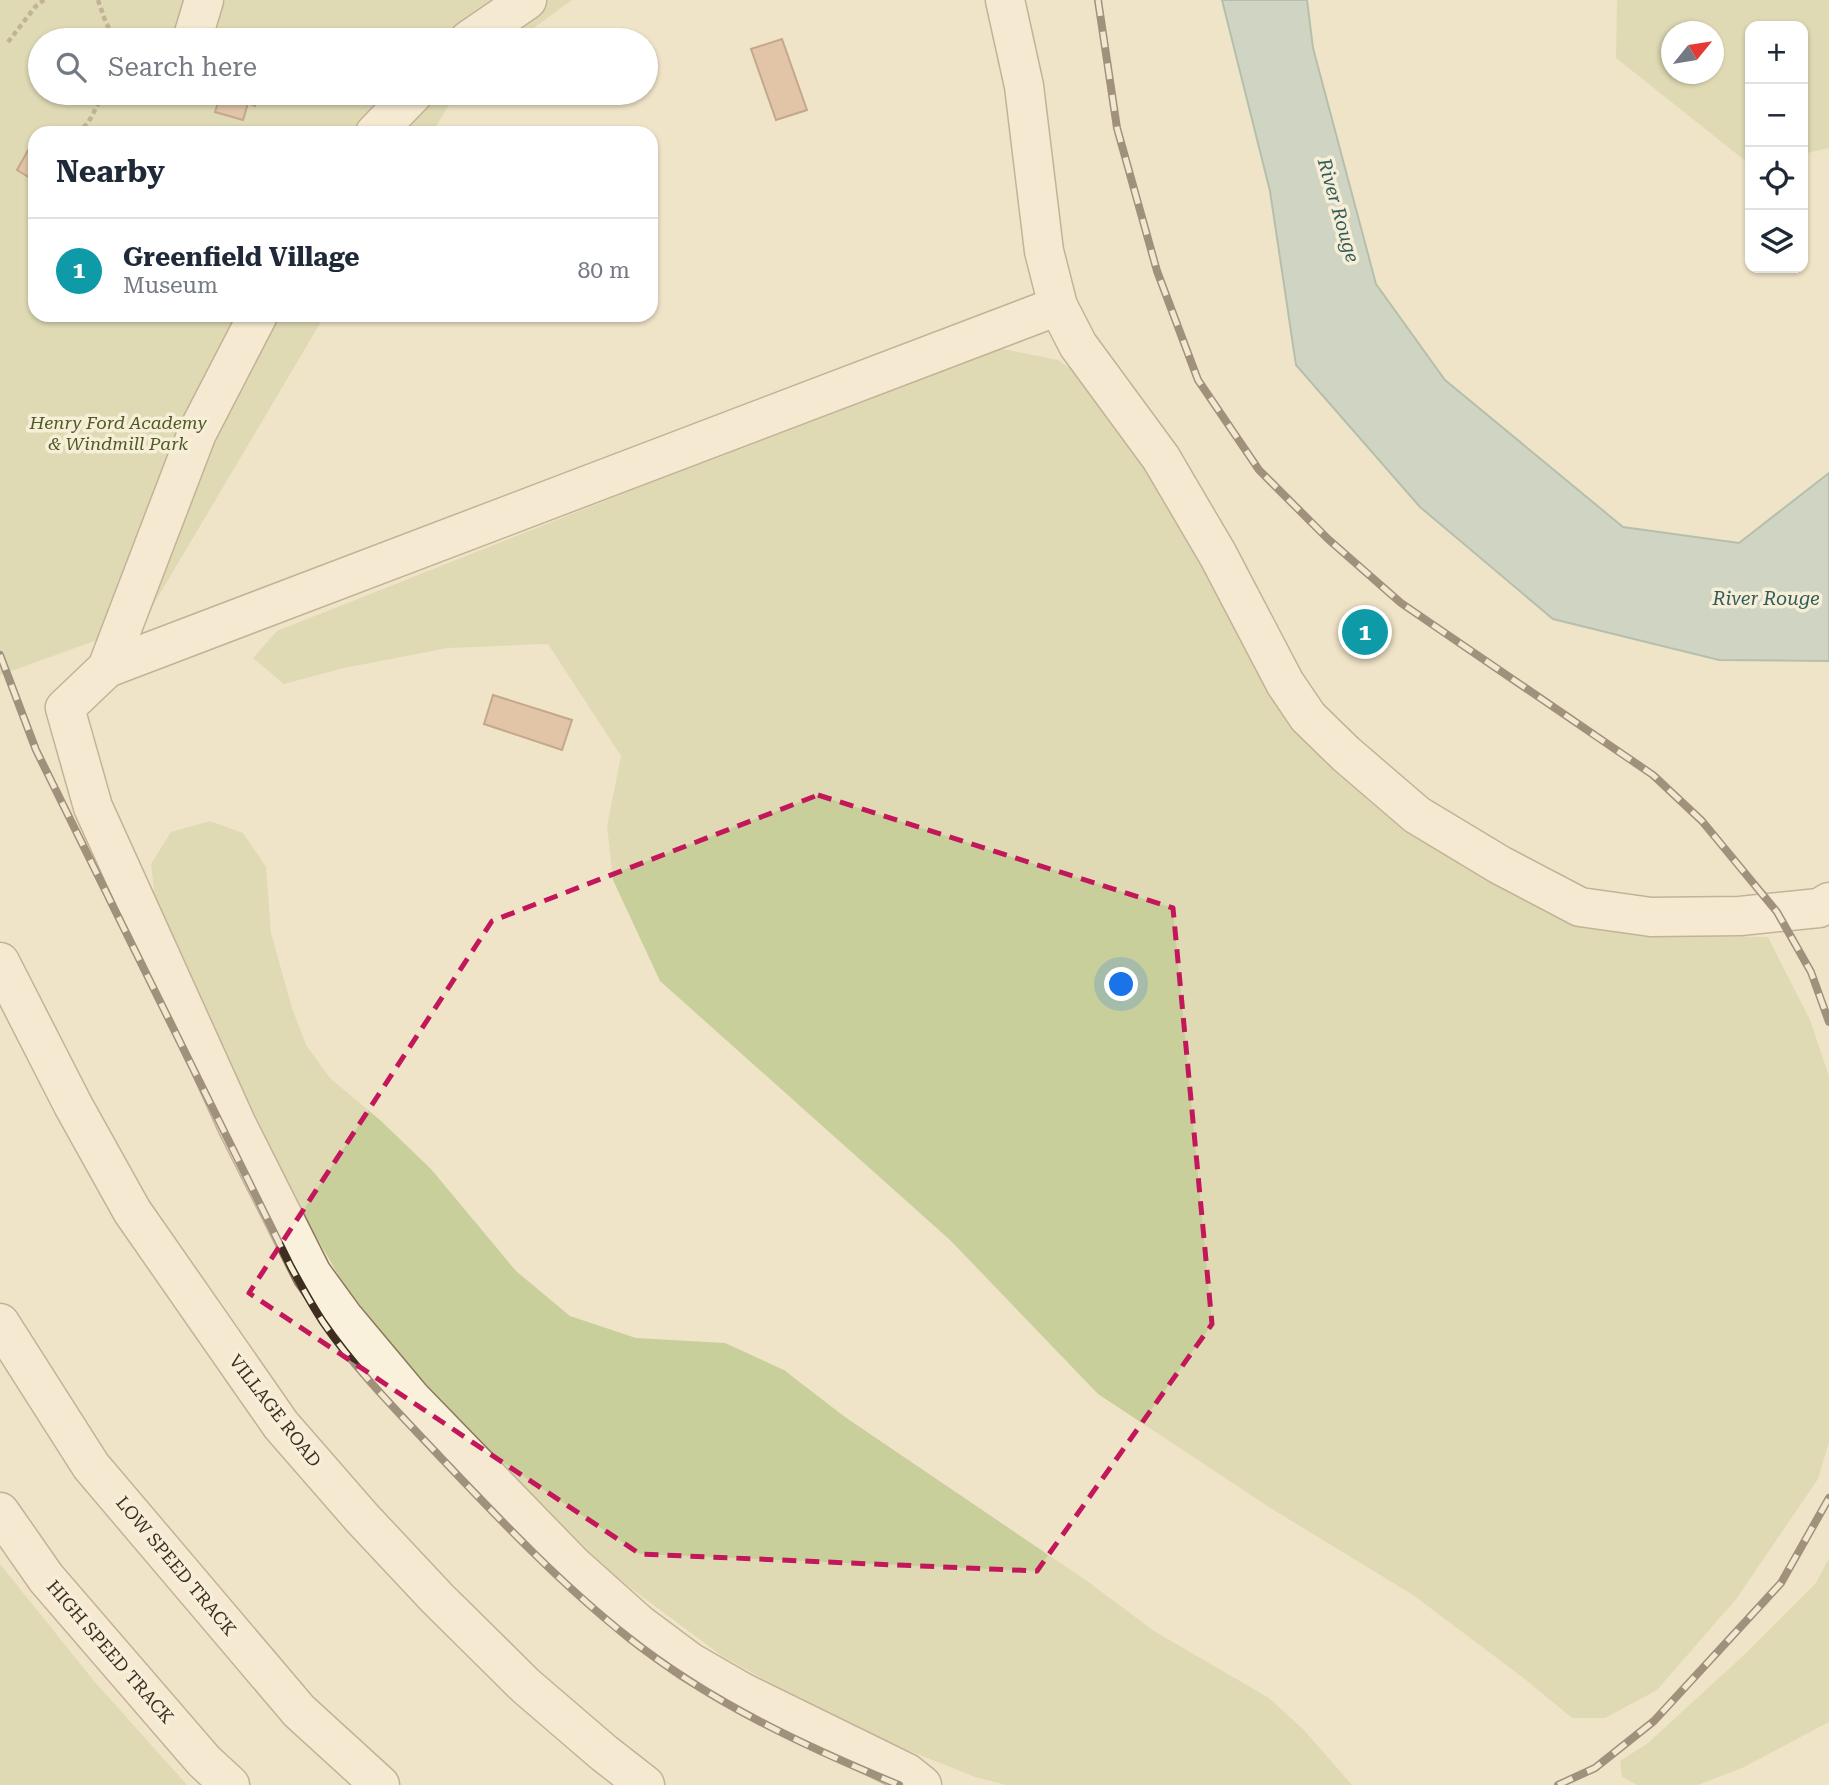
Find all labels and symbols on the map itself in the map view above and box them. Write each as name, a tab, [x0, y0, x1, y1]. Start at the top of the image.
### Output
north arrow	[1661, 21, 1724, 84]
water label: River Rouge	[1312, 154, 1364, 265]
park label: Henry Ford Academy & Windmill Park	[28, 412, 207, 454]
water label: River Rouge	[1711, 587, 1820, 610]
pin: 1	[1342, 606, 1388, 658]
your location	[1104, 967, 1138, 1001]
street label: VILLAGE ROAD	[225, 1350, 326, 1471]
street label: LOW SPEED TRACK	[112, 1492, 241, 1640]
street label: HIGH SPEED TRACK	[43, 1576, 178, 1727]

